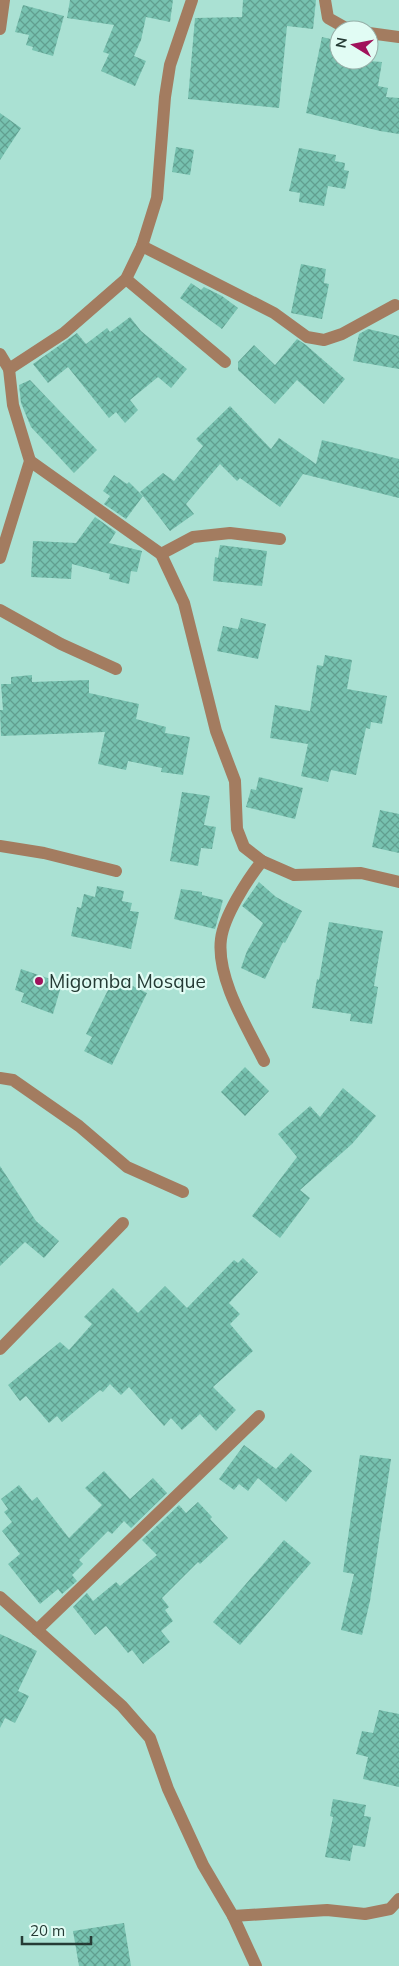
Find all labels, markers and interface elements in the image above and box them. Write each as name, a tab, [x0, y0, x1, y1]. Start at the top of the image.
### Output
north arrow	[329, 20, 379, 70]
text: N	[331, 36, 351, 50]
place label: Migomba Mosque	[49, 969, 206, 993]
marker: Migomba Mosque	[33, 975, 45, 987]
scale bar	[22, 1914, 91, 1946]
text: 20 m	[30, 1921, 65, 1940]

